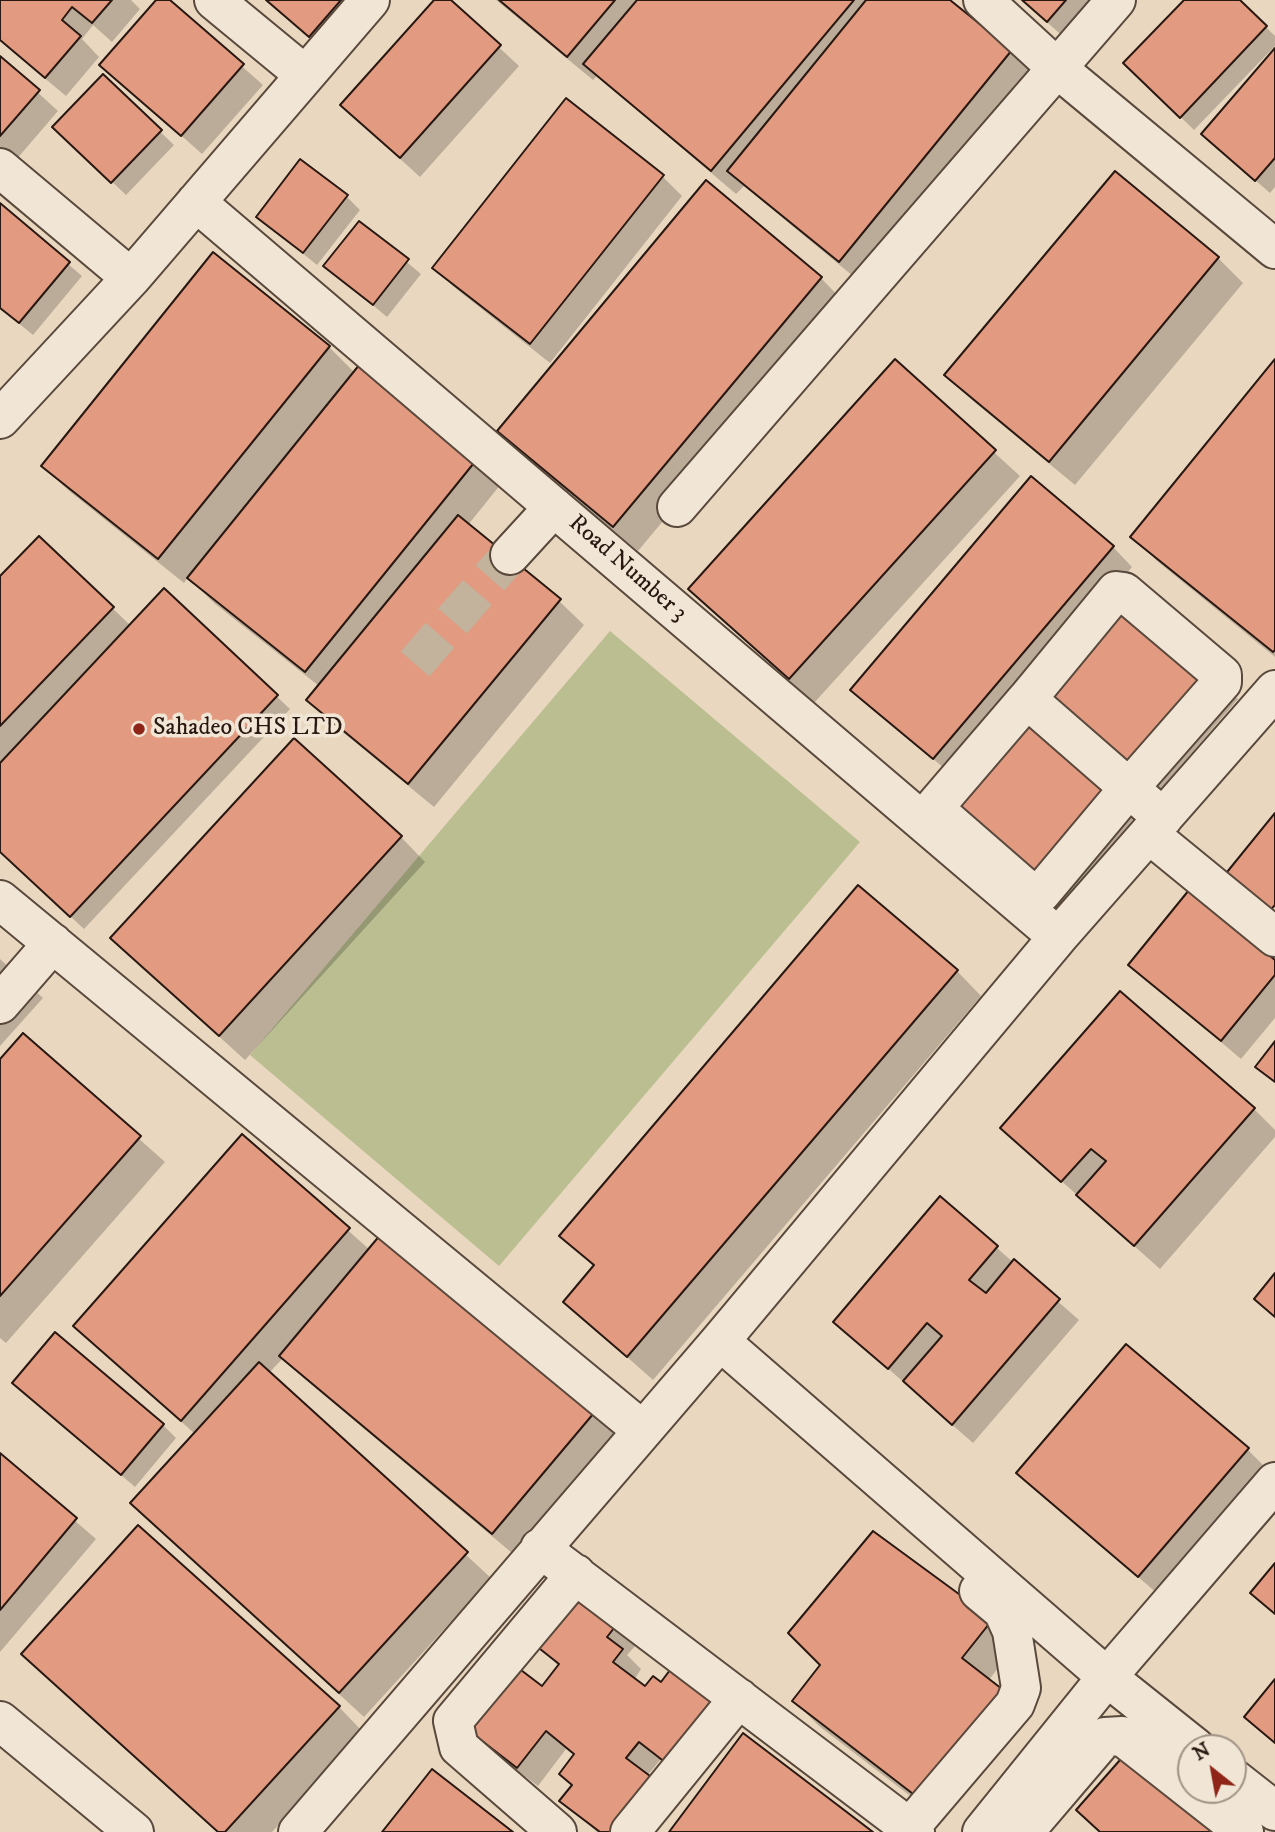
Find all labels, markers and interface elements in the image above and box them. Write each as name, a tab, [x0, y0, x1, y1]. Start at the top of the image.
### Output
street label: Road Number 3	[562, 510, 692, 628]
place label: Sahadeo CHS LTD	[153, 715, 343, 743]
marker: Sahadeo CHS LTD	[131, 721, 147, 737]
north arrow	[1177, 1734, 1247, 1804]
text: N	[1189, 1738, 1215, 1766]

